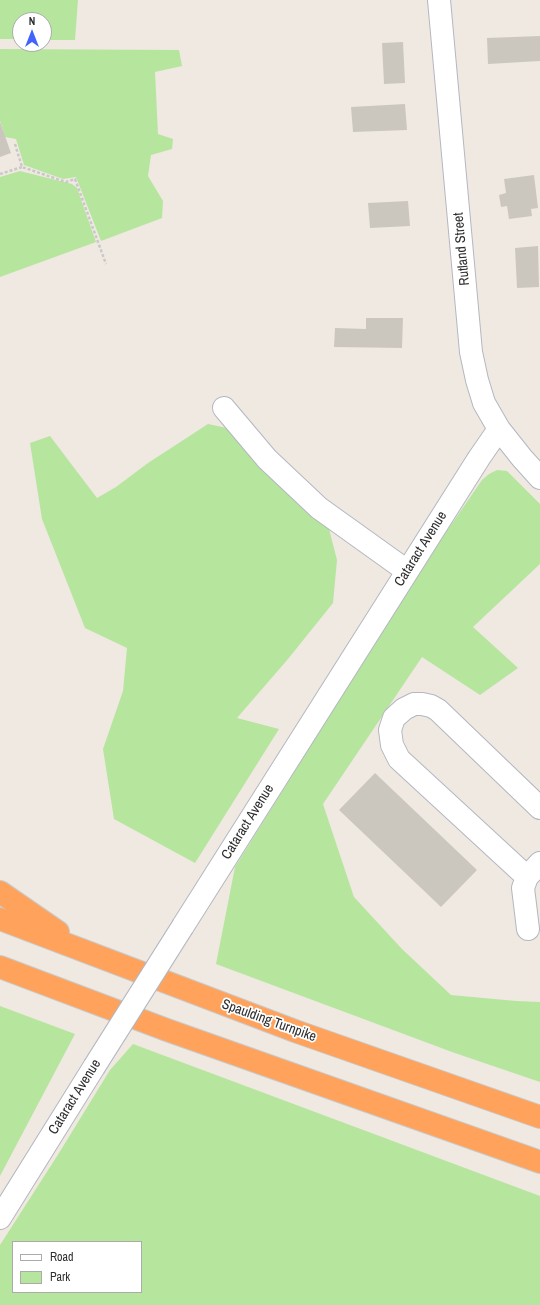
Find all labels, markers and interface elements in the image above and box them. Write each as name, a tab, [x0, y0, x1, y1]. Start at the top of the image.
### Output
north arrow	[12, 12, 52, 52]
text: N	[29, 14, 35, 28]
street label: Rutland Street	[450, 212, 474, 286]
street label: Cataract Avenue	[391, 508, 451, 590]
street label: Cataract Avenue	[218, 781, 278, 863]
street label: Spaulding Turnpike	[220, 996, 318, 1046]
street label: Cataract Avenue	[45, 1056, 105, 1138]
legend	[12, 1241, 142, 1293]
text: Road	[50, 1249, 74, 1265]
text: Park	[50, 1269, 70, 1285]

